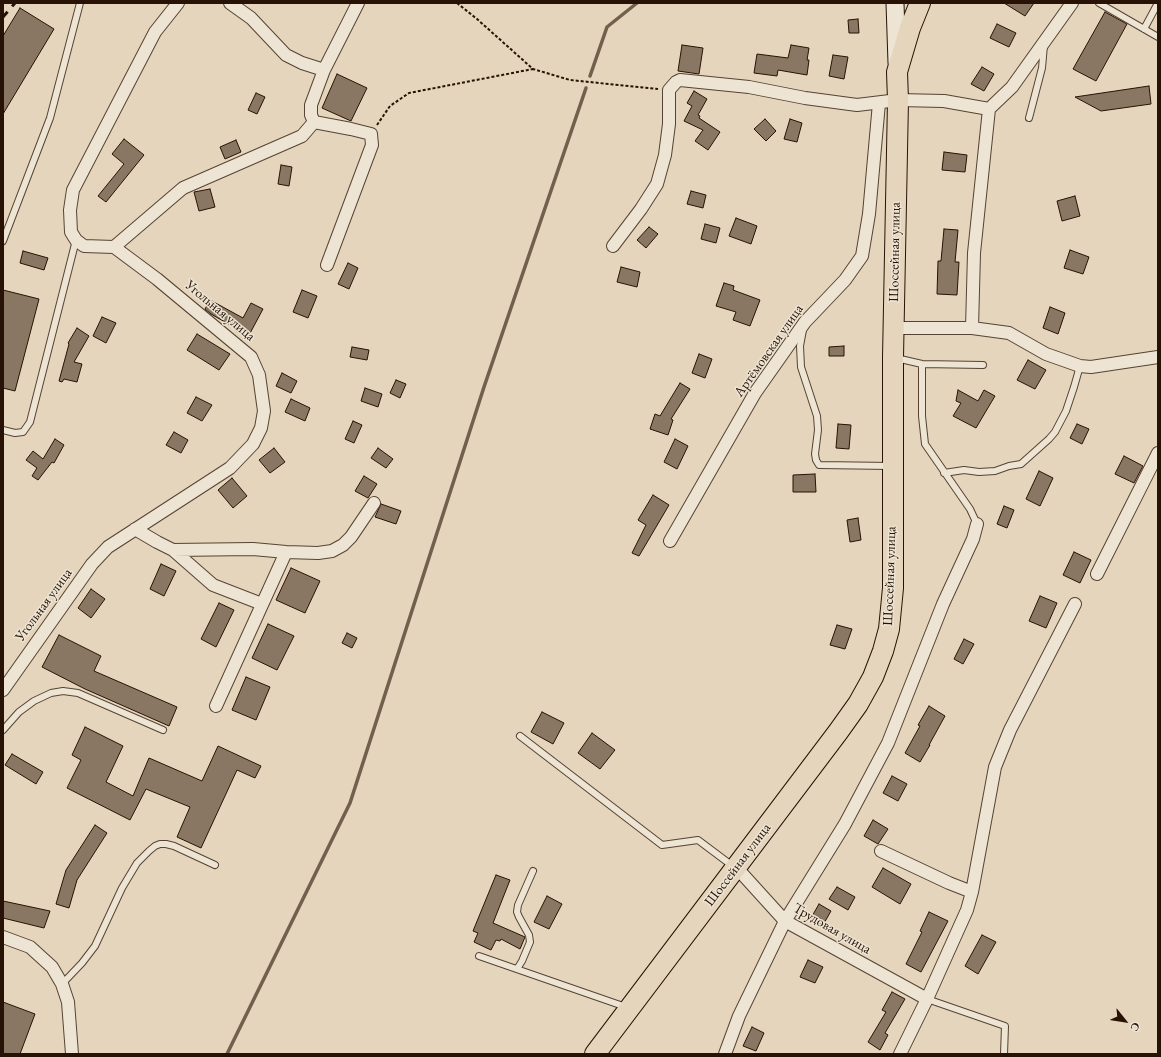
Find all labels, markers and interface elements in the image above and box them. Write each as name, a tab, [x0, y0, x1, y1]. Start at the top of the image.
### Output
street label: Шоссейная улица	[886, 202, 904, 302]
street label: Угольная улица	[182, 277, 258, 345]
street label: Артёмовская улица	[731, 302, 807, 400]
street label: Шоссейная улица	[880, 526, 900, 626]
street label: Угольная улица	[12, 565, 76, 645]
street label: Шоссейная улица	[701, 820, 775, 910]
street label: Трудовая улица	[790, 900, 874, 958]
north arrow	[1105, 1001, 1145, 1041]
text: С	[1127, 1020, 1143, 1034]

